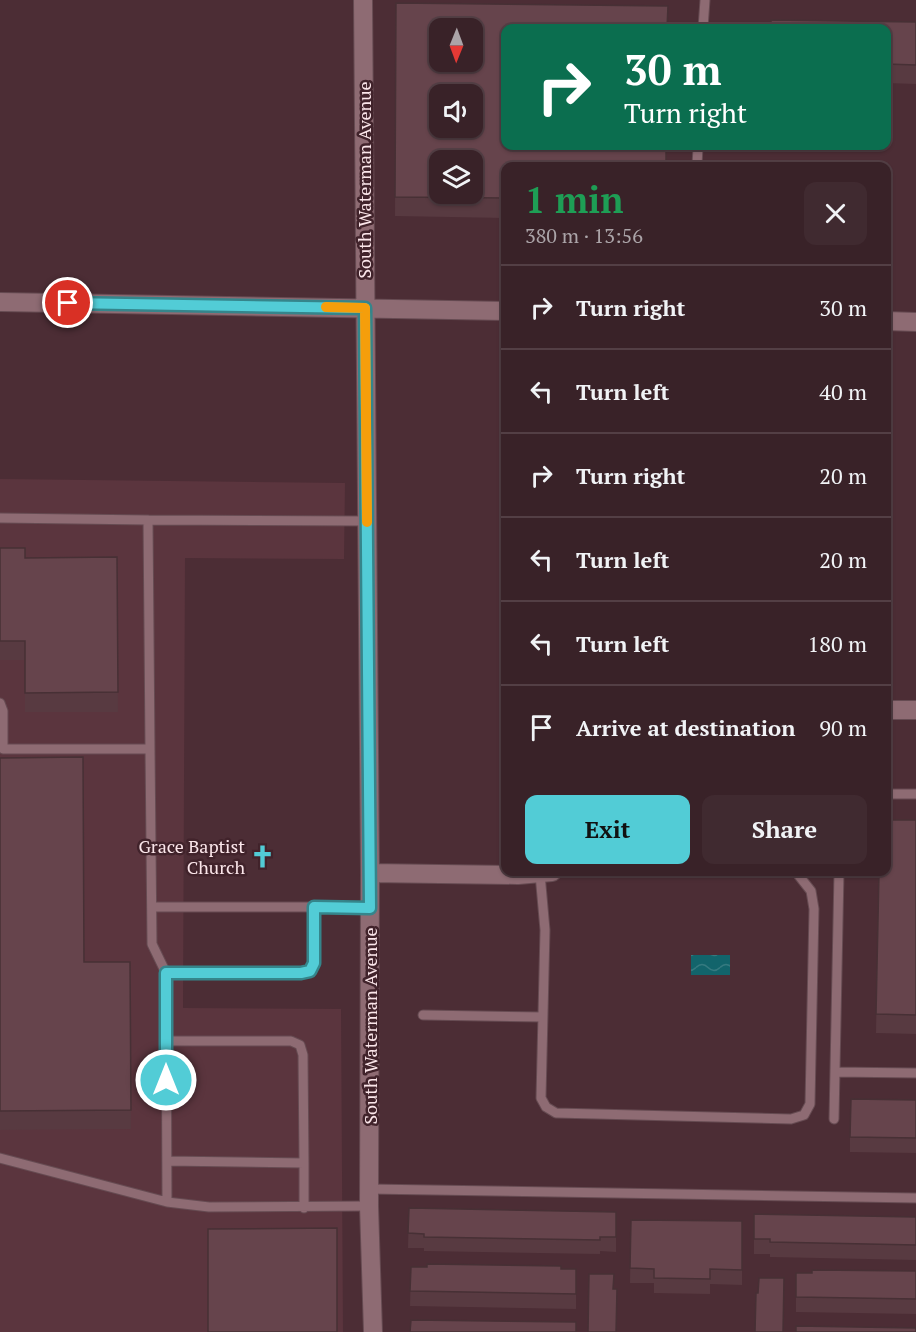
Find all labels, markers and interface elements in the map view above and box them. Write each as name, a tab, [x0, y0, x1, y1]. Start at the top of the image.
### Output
north arrow	[429, 18, 483, 72]
map controls	[429, 18, 483, 204]
text: 30 m	[624, 41, 722, 97]
icon: right	[525, 48, 603, 126]
street label: South Waterman Avenue	[352, 81, 376, 279]
button: sound	[429, 84, 483, 138]
text: Turn right	[624, 95, 747, 131]
button: layers	[429, 150, 483, 204]
text: 1 min	[525, 176, 623, 223]
button: close	[804, 182, 867, 245]
text: 380 m · 13:56	[525, 222, 643, 249]
pin	[42, 277, 93, 328]
icon: arrive	[51, 286, 84, 319]
icon: right	[525, 291, 558, 324]
text: Turn right	[576, 293, 685, 322]
text: 30 m	[819, 293, 867, 322]
icon: left	[525, 375, 558, 408]
text: Turn left	[576, 377, 669, 406]
text: 40 m	[819, 377, 867, 406]
icon: right	[525, 459, 558, 492]
text: Turn right	[576, 461, 685, 490]
text: 20 m	[819, 461, 867, 490]
icon: left	[525, 543, 558, 576]
text: Turn left	[576, 545, 669, 574]
text: 20 m	[819, 545, 867, 574]
icon: left	[525, 627, 558, 660]
text: Turn left	[576, 629, 669, 658]
text: 180 m	[807, 629, 867, 658]
icon: arrive	[525, 711, 558, 744]
text: Arrive at destination	[576, 713, 795, 742]
text: 90 m	[819, 713, 867, 742]
button: Exit	[525, 795, 690, 864]
button: Share	[702, 795, 867, 864]
place label: Grace Baptist Church	[138, 834, 245, 879]
church icon: Grace Baptist Church	[250, 843, 276, 869]
street label: South Waterman Avenue	[358, 927, 382, 1125]
position arrow	[134, 1048, 198, 1112]

